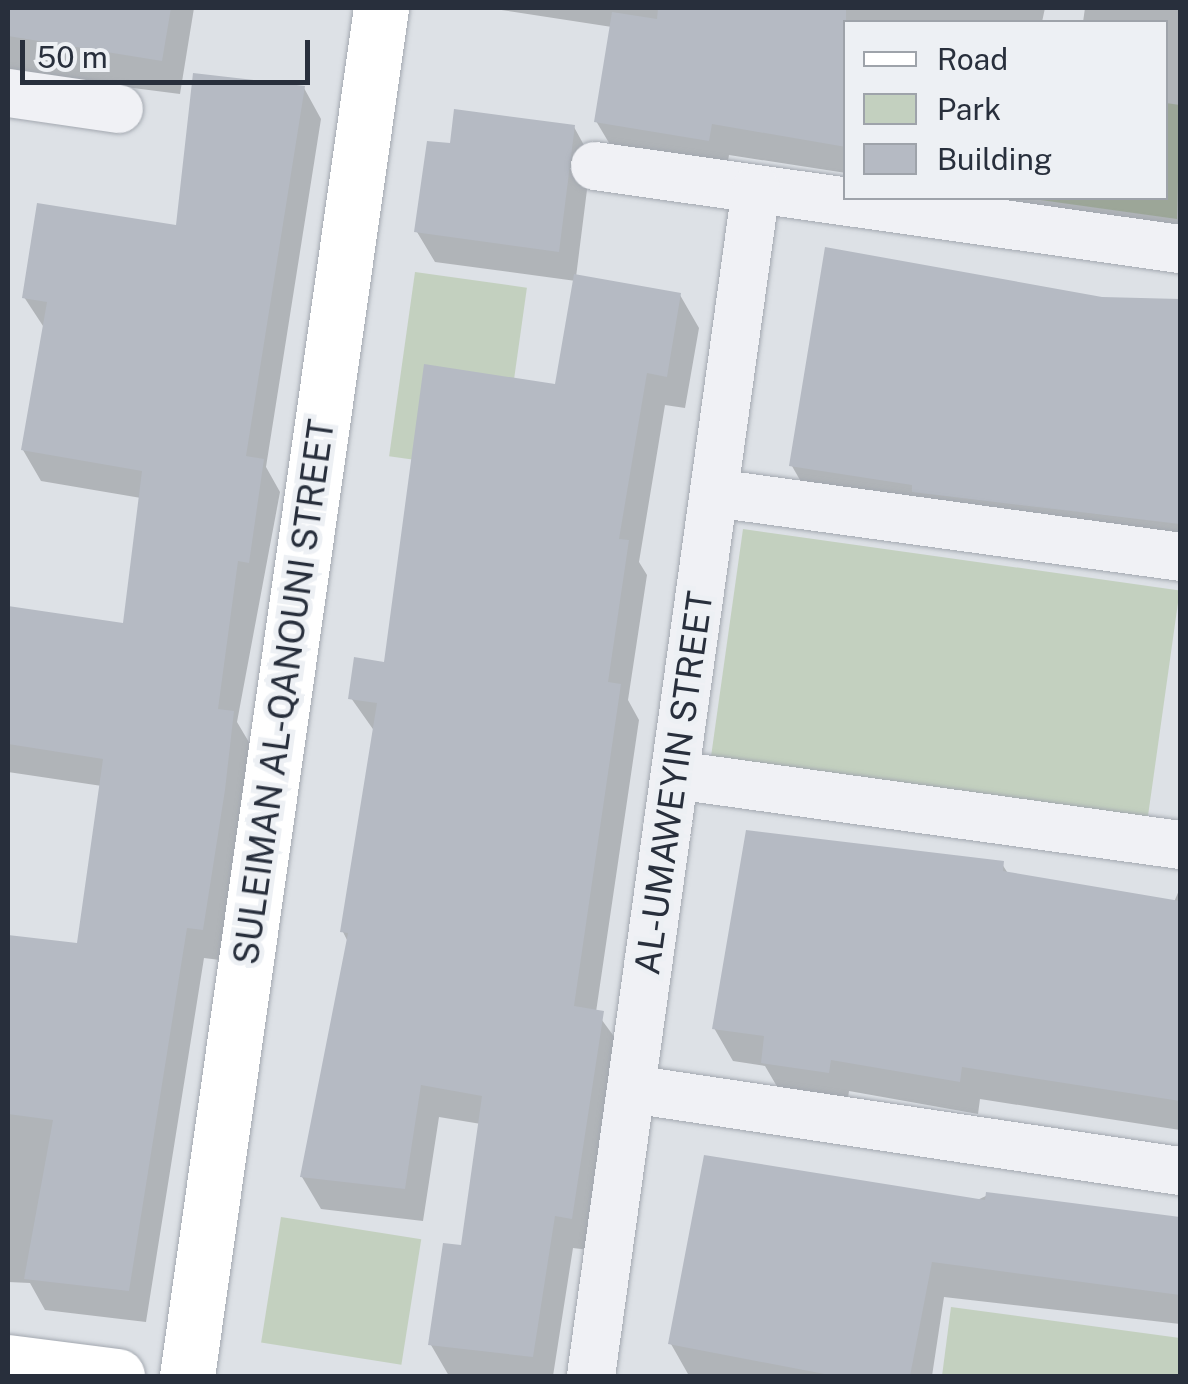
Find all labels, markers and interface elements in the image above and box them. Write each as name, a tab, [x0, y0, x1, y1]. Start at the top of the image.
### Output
scale bar	[25, 20, 315, 82]
legend	[843, 20, 1168, 200]
text: 50 m	[37, 39, 108, 75]
text: Road	[937, 41, 1008, 77]
text: Park	[937, 91, 1001, 127]
text: Building	[937, 141, 1052, 177]
street label: SULEIMAN AL-QANOUNI STREET	[225, 417, 343, 967]
street label: AL-UMAWEYIN STREET	[626, 589, 722, 977]

